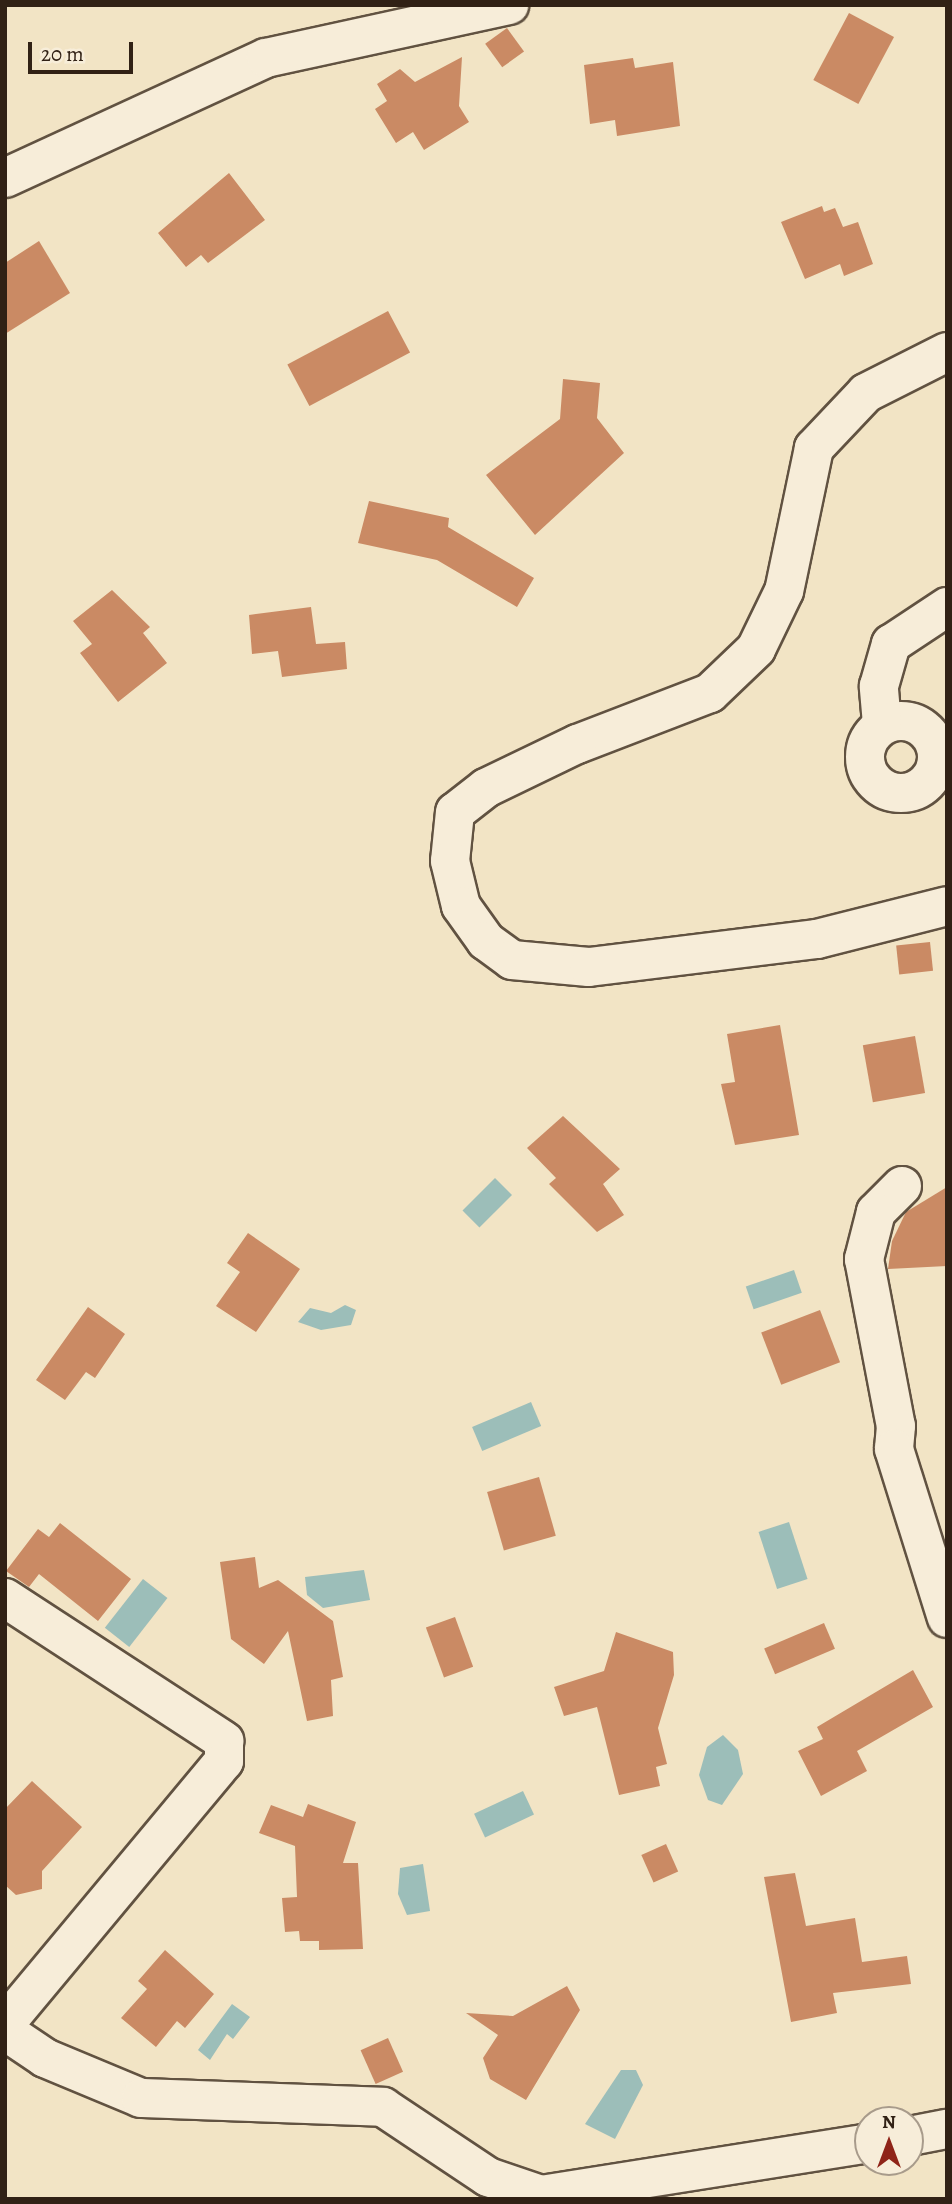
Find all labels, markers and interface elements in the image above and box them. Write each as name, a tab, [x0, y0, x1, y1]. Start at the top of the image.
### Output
scale bar	[32, 28, 136, 72]
text: 20 m	[41, 40, 84, 68]
north arrow	[854, 2106, 924, 2176]
text: N	[882, 2109, 896, 2135]

